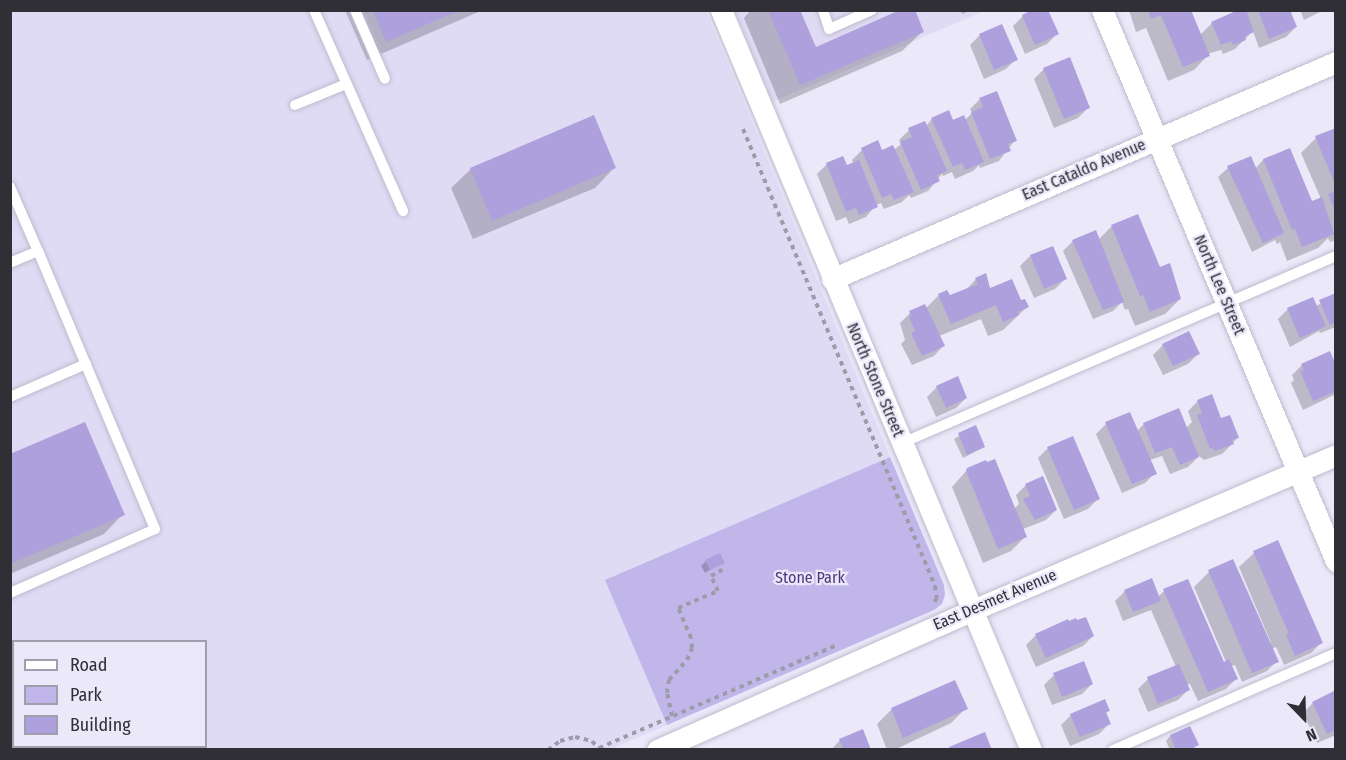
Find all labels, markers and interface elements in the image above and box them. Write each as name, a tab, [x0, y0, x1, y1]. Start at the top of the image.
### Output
street label: East Cataldo Avenue	[1019, 135, 1149, 205]
street label: North Lee Street	[1189, 232, 1249, 338]
street label: North Stone Street	[842, 320, 908, 440]
street label: East Desmet Avenue	[930, 565, 1060, 635]
park label: Stone Park	[775, 568, 845, 588]
legend	[12, 640, 207, 748]
text: Road	[70, 654, 107, 676]
text: Park	[70, 684, 102, 706]
north arrow	[1274, 688, 1334, 748]
text: Building	[70, 714, 131, 736]
text: N	[1303, 724, 1319, 746]

